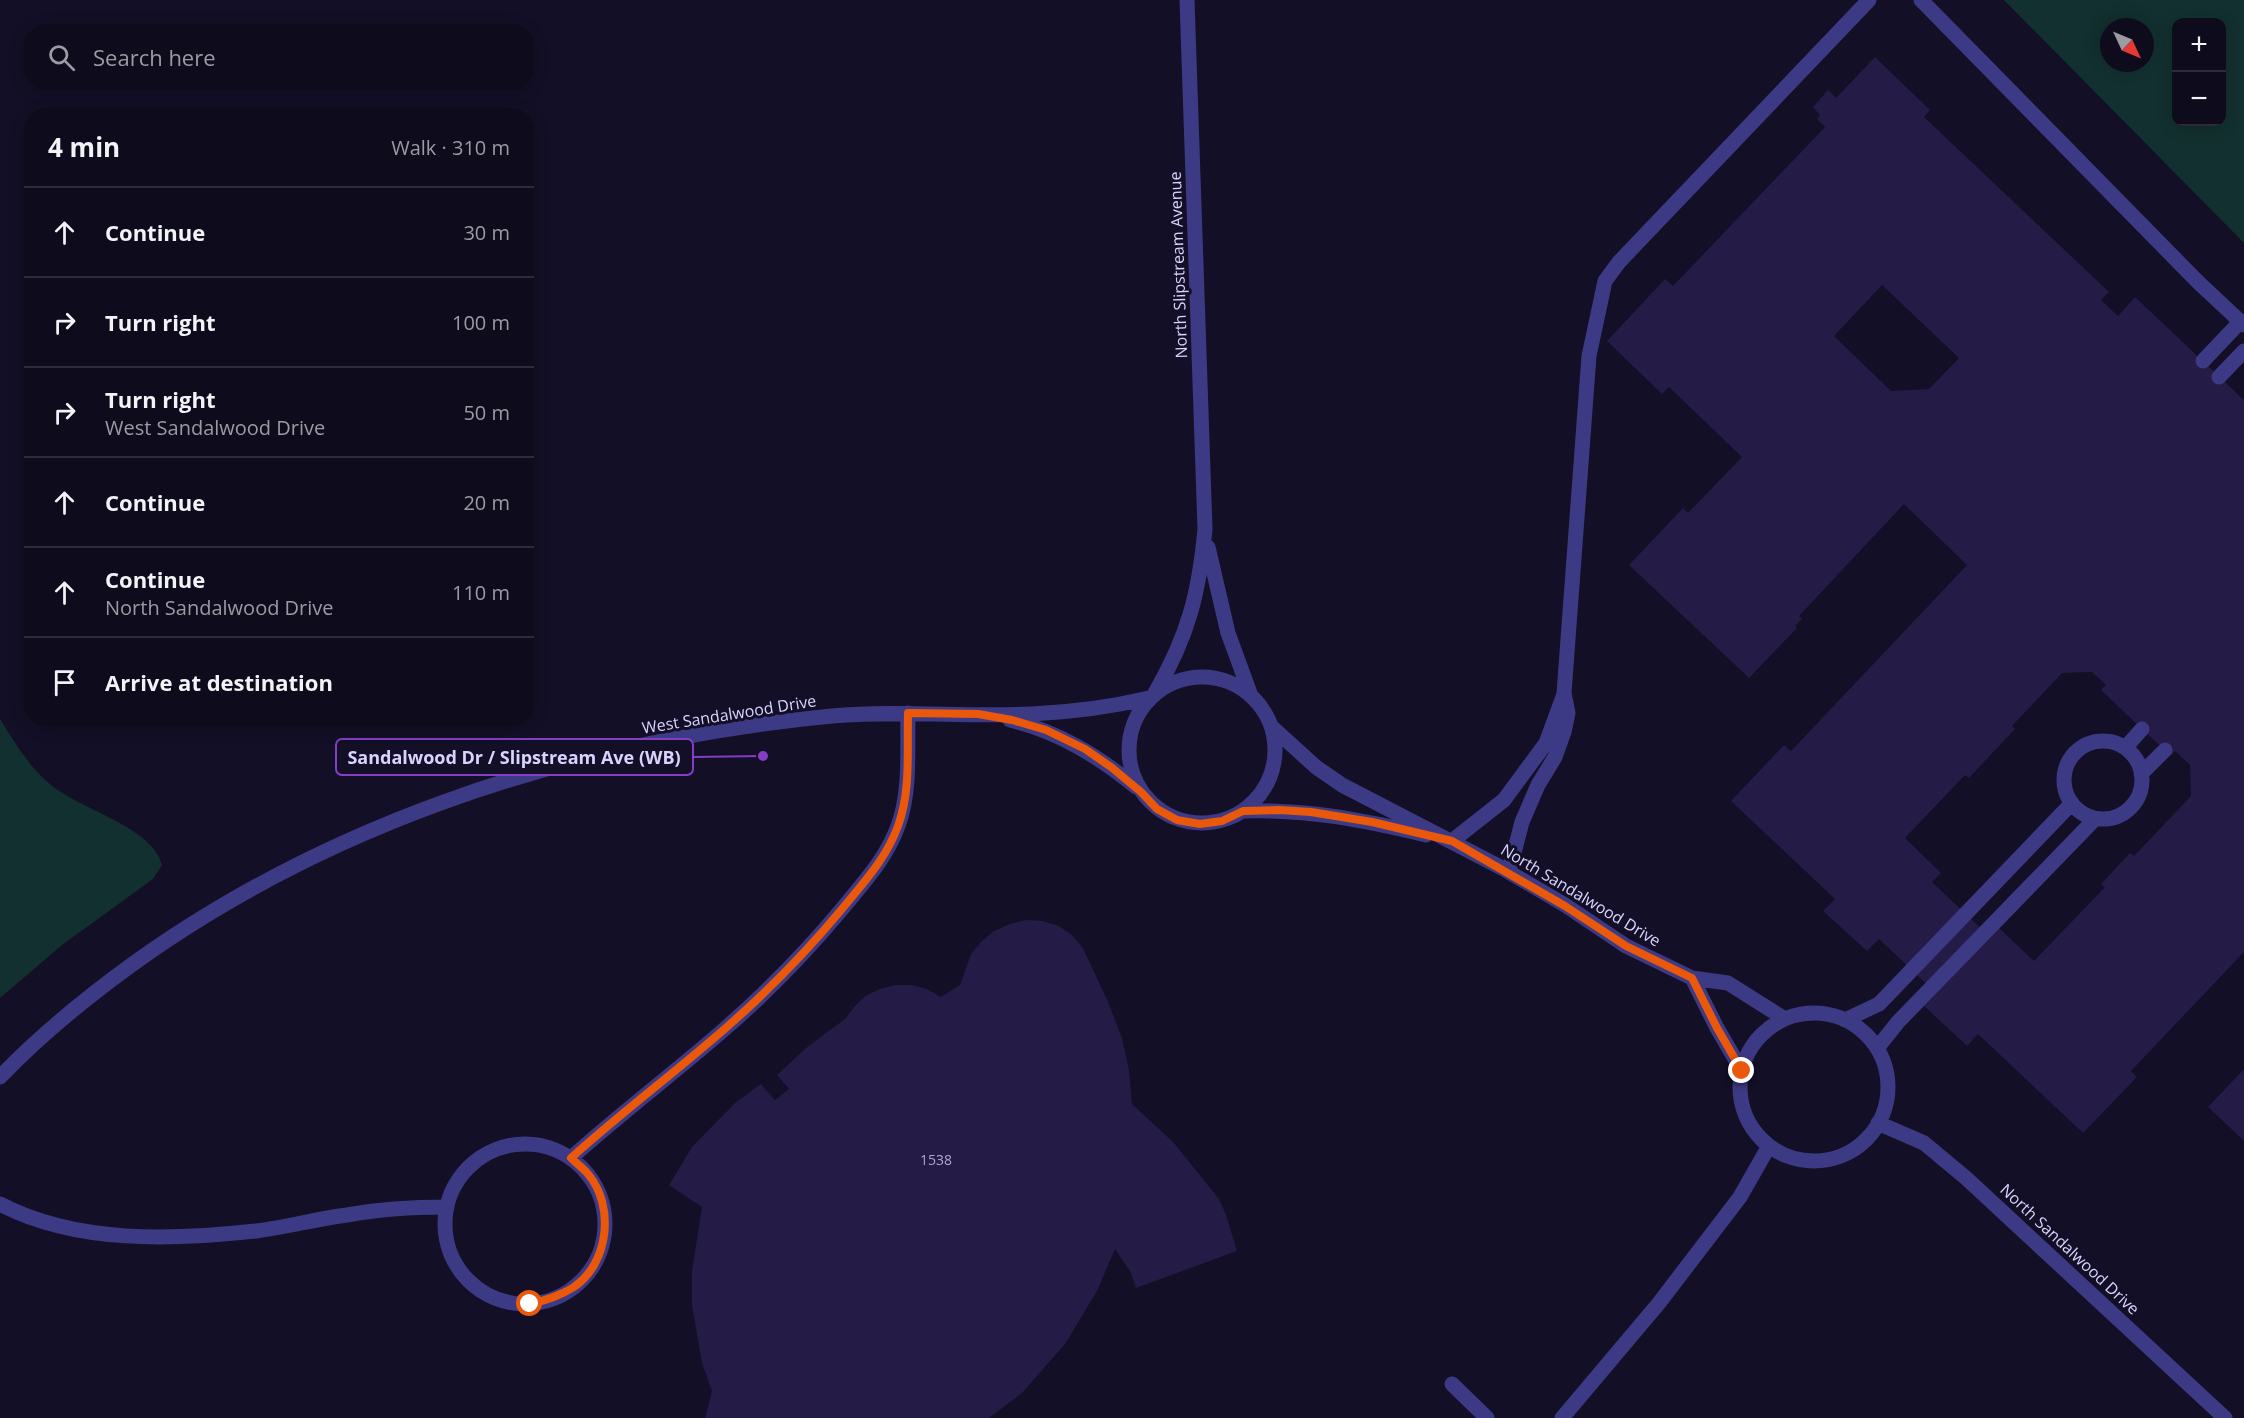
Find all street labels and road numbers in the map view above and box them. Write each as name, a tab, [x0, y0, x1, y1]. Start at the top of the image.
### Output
street label: North Slipstream Avenue	[1164, 171, 1192, 359]
street label: West Sandalwood Drive	[640, 689, 818, 739]
street label: North Sandalwood Drive	[1497, 838, 1665, 952]
street label: North Sandalwood Drive	[1996, 1179, 2144, 1319]

